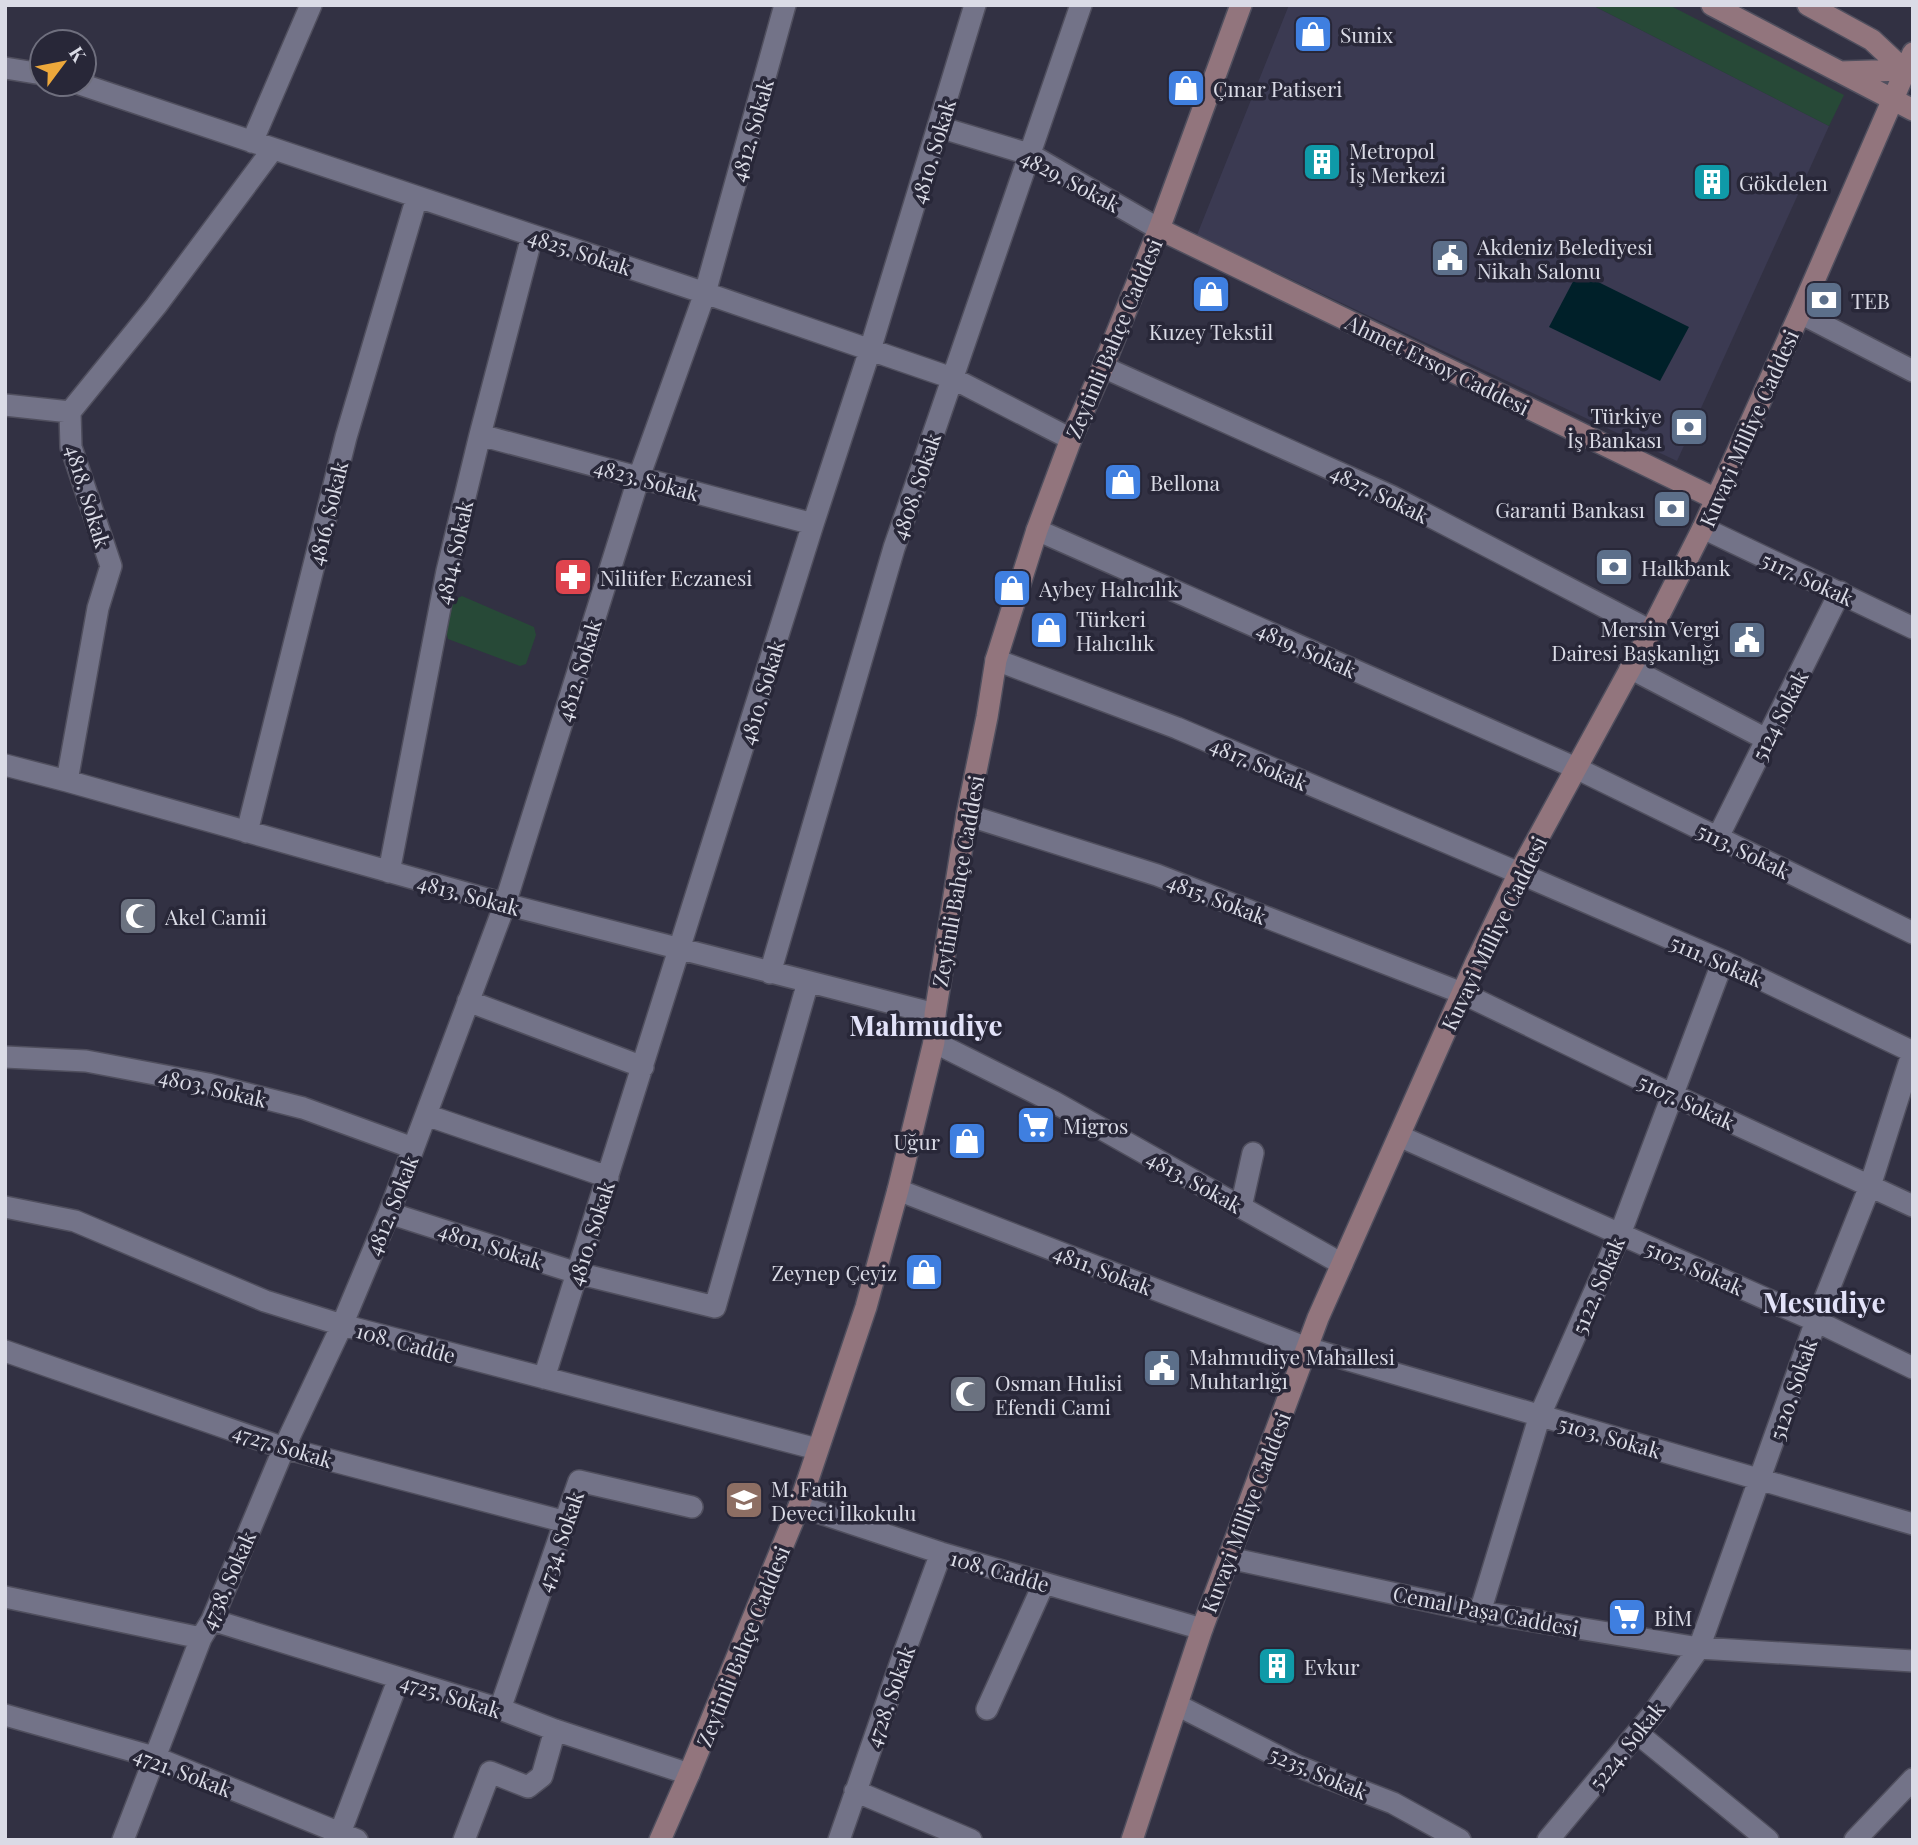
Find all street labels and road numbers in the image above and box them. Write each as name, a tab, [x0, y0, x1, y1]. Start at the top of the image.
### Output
street label: 4812. Sokak	[723, 75, 779, 185]
street label: 4810. Sokak	[903, 95, 961, 207]
street label: 4829. Sokak	[1016, 142, 1126, 218]
street label: 4825. Sokak	[525, 221, 635, 281]
street label: Zeytinli Bahçe Caddesi	[1058, 234, 1168, 442]
street label: Ahmet Ersoy Caddesi	[1341, 307, 1534, 421]
street label: Kuvayi Milliye Caddesi	[1692, 325, 1804, 531]
street label: 4808. Sokak	[884, 428, 947, 543]
street label: 4818. Sokak	[60, 441, 118, 551]
street label: 4823. Sokak	[592, 452, 703, 507]
street label: 4827. Sokak	[1326, 457, 1434, 529]
street label: 4816. Sokak	[301, 458, 354, 568]
street label: 4814. Sokak	[427, 497, 479, 607]
street label: 5117. Sokak	[1757, 544, 1859, 612]
street label: 4812. Sokak	[549, 615, 607, 725]
street label: 4819. Sokak	[1253, 615, 1362, 684]
street label: 4810. Sokak	[732, 636, 790, 748]
street label: 5124 Sokak	[1744, 665, 1814, 765]
street label: 4817. Sokak	[1206, 730, 1312, 796]
street label: Zeytinli Bahçe Caddesi	[925, 773, 989, 989]
street label: 5113. Sokak	[1693, 816, 1795, 885]
street label: Kuvayi Milliye Caddesi	[1434, 831, 1552, 1035]
street label: 4815. Sokak	[1163, 866, 1271, 930]
street label: 4813. Sokak	[415, 867, 524, 921]
street label: 5111. Sokak	[1666, 927, 1768, 993]
street label: 4803. Sokak	[156, 1061, 270, 1113]
street label: 5107. Sokak	[1634, 1066, 1740, 1136]
street label: 4813. Sokak	[1142, 1143, 1248, 1219]
street label: 4812. Sokak	[358, 1150, 424, 1259]
street label: 4810. Sokak	[560, 1177, 620, 1289]
street label: 4801. Sokak	[435, 1215, 547, 1275]
street label: 5122. Sokak	[1564, 1232, 1630, 1338]
street label: 5105. Sokak	[1642, 1233, 1749, 1301]
street label: 4811. Sokak	[1050, 1237, 1157, 1301]
street label: 108. Cadde	[353, 1315, 459, 1369]
street label: 5120. Sokak	[1762, 1334, 1823, 1444]
street label: Kuvayi Milliye Caddesi	[1194, 1408, 1296, 1616]
street label: 5103. Sokak	[1556, 1408, 1665, 1464]
street label: 4727. Sokak	[230, 1417, 337, 1474]
street label: 4734. Sokak	[529, 1486, 589, 1595]
street label: 4738. Sokak	[193, 1526, 261, 1634]
street label: Zeytinli Bahçe Caddesi	[689, 1541, 795, 1751]
street label: 108. Cadde	[947, 1543, 1053, 1597]
street label: Cemal Paşa Caddesi	[1391, 1578, 1581, 1642]
street label: 4728. Sokak	[858, 1641, 920, 1751]
street label: 4725. Sokak	[397, 1666, 505, 1724]
street label: 5224. Sokak	[1582, 1695, 1670, 1795]
street label: 4721. Sokak	[130, 1739, 236, 1803]
street label: 5235. Sokak	[1266, 1739, 1373, 1805]

